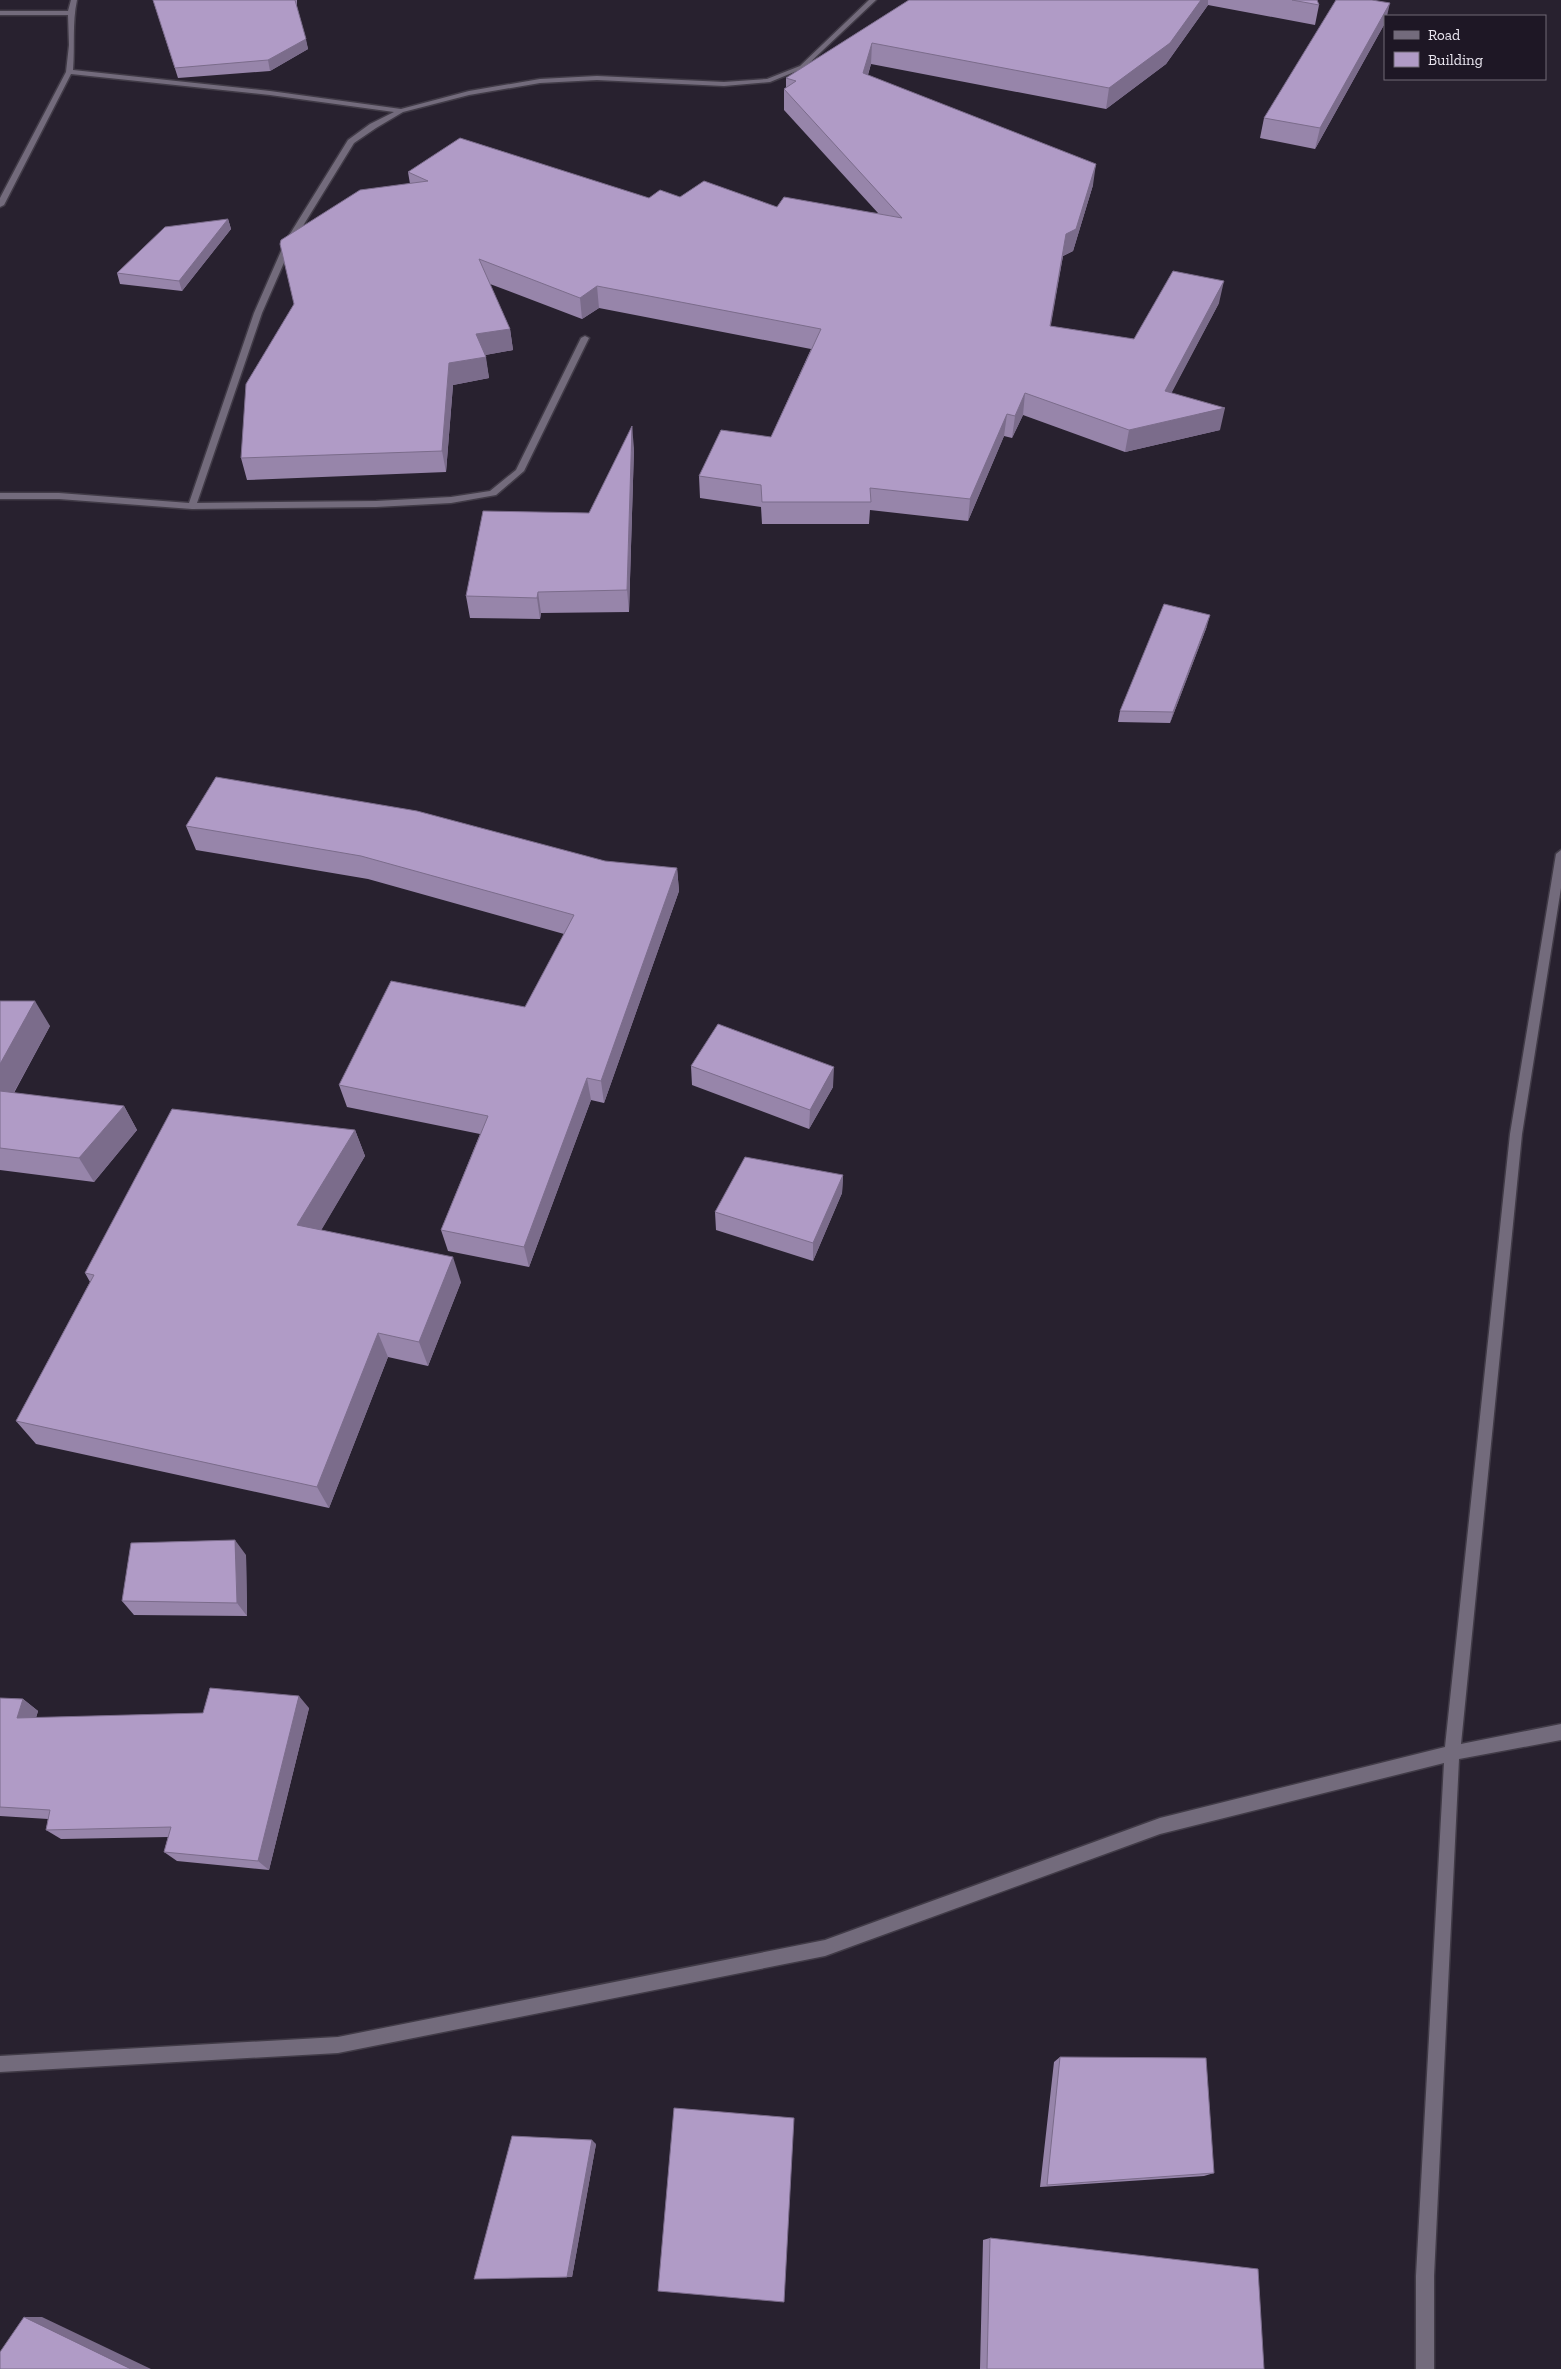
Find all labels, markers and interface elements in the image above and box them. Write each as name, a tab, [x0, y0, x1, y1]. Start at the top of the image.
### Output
legend	[1384, 15, 1546, 80]
text: Road	[1428, 26, 1461, 44]
text: Building	[1428, 51, 1483, 69]

